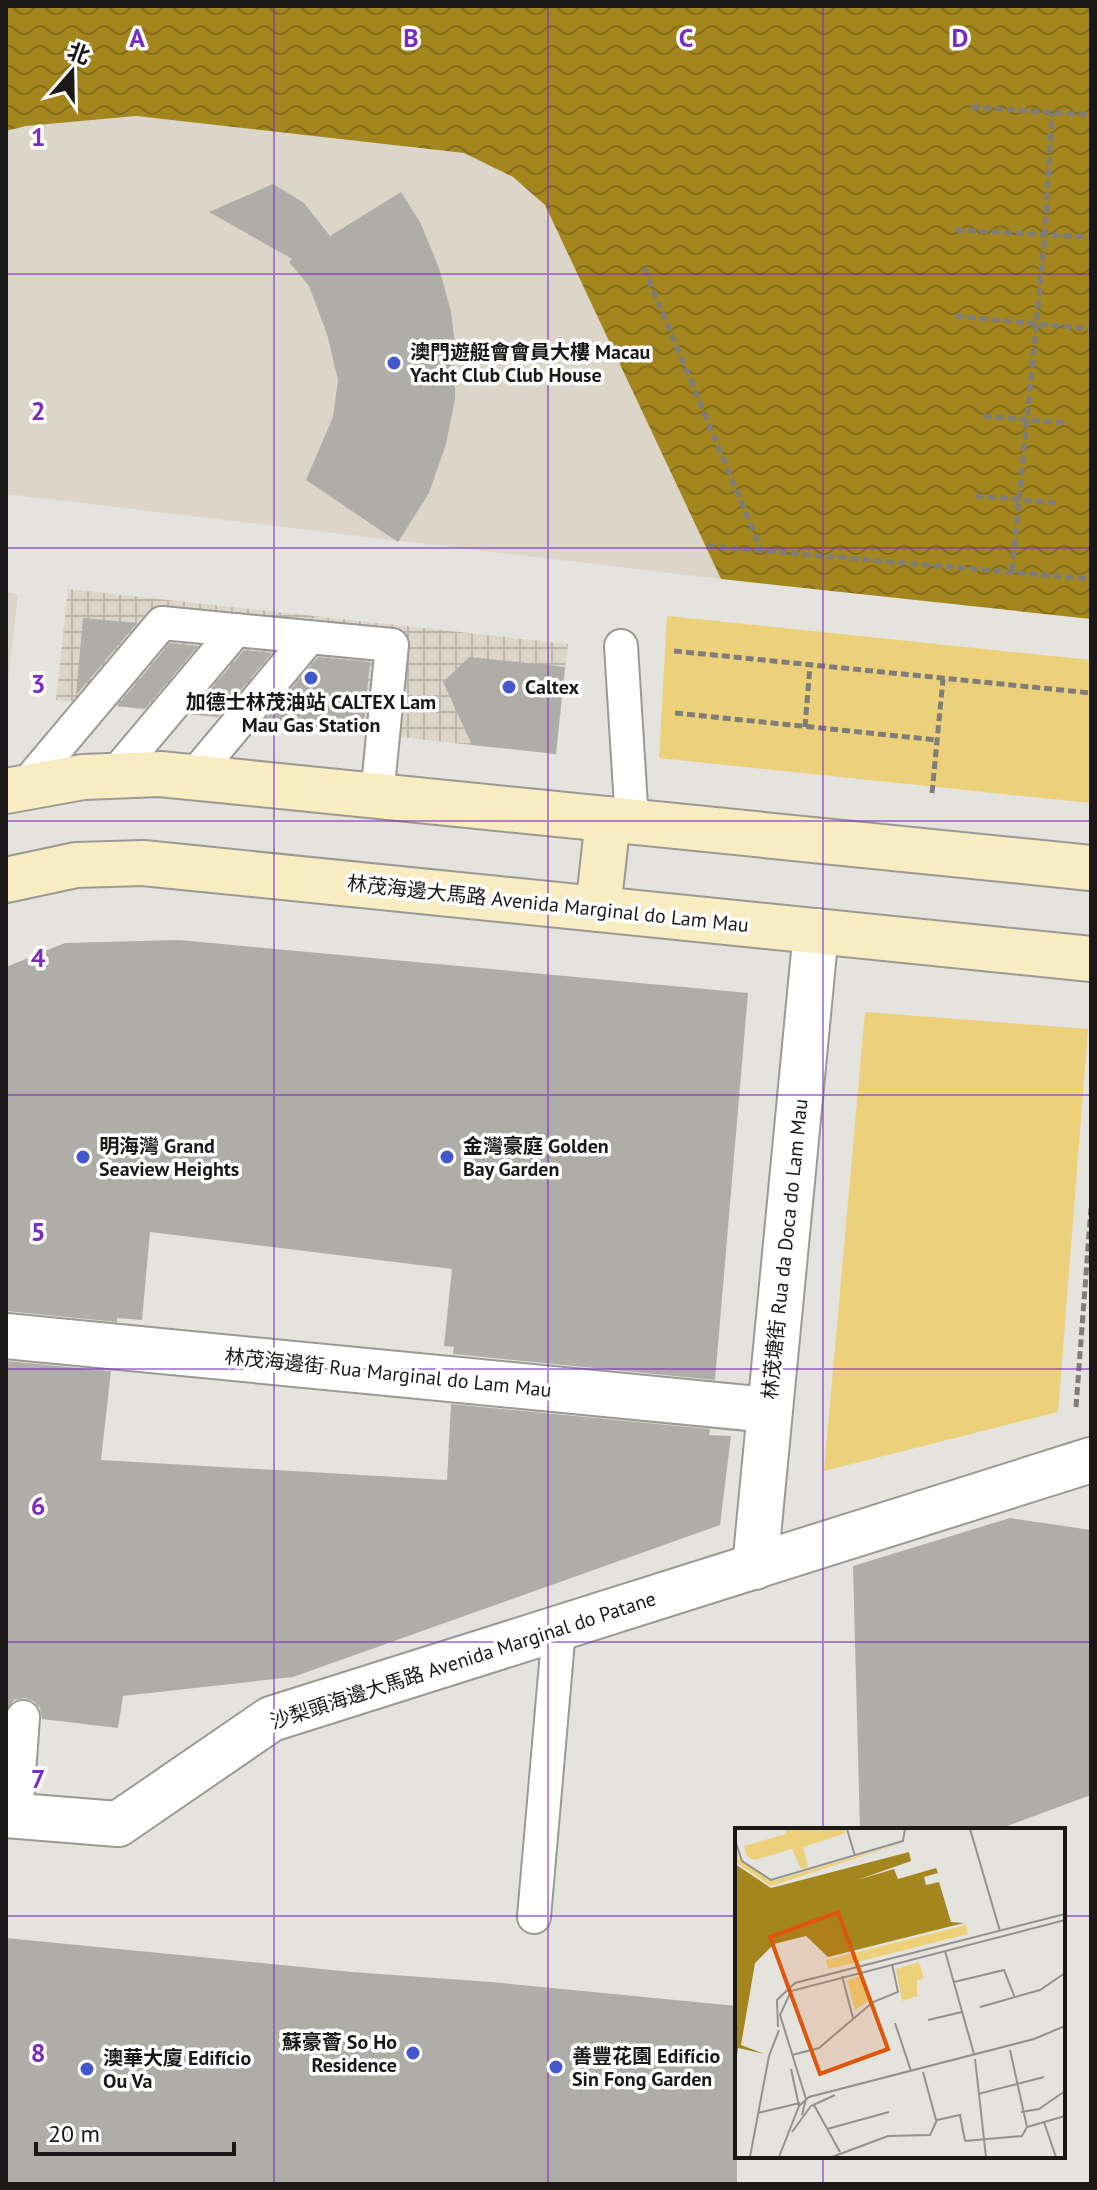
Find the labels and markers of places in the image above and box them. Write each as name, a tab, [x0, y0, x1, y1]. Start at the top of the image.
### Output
place label: 澳門遊艇會會員大樓 Macau Yacht Club Club House	[409, 339, 650, 388]
marker: 澳門遊艇會會員大樓 Macau Yacht Club Club House	[385, 354, 403, 372]
marker: 加德士林茂油站 CALTEX Lam Mau Gas Station	[302, 669, 320, 687]
place label: Caltex	[525, 674, 579, 700]
marker: Caltex	[500, 678, 518, 696]
place label: 加德士林茂油站 CALTEX Lam Mau Gas Station	[186, 689, 436, 738]
place label: 明海灣 Grand Seaview Heights	[99, 1133, 239, 1182]
place label: 金灣豪庭 Golden Bay Garden	[463, 1133, 609, 1182]
marker: 明海灣 Grand Seaview Heights	[74, 1148, 92, 1166]
marker: 金灣豪庭 Golden Bay Garden	[438, 1148, 456, 1166]
place label: 蘇豪薈 So Ho Residence	[282, 2029, 397, 2078]
place label: 善豐花園 Edifício Sin Fong Garden	[572, 2043, 720, 2092]
marker: 蘇豪薈 So Ho Residence	[404, 2044, 422, 2062]
place label: 澳華大廈 Edifício Ou Va	[103, 2045, 251, 2094]
marker: 善豐花園 Edifício Sin Fong Garden	[547, 2058, 565, 2076]
marker: 澳華大廈 Edifício Ou Va	[78, 2060, 96, 2078]

